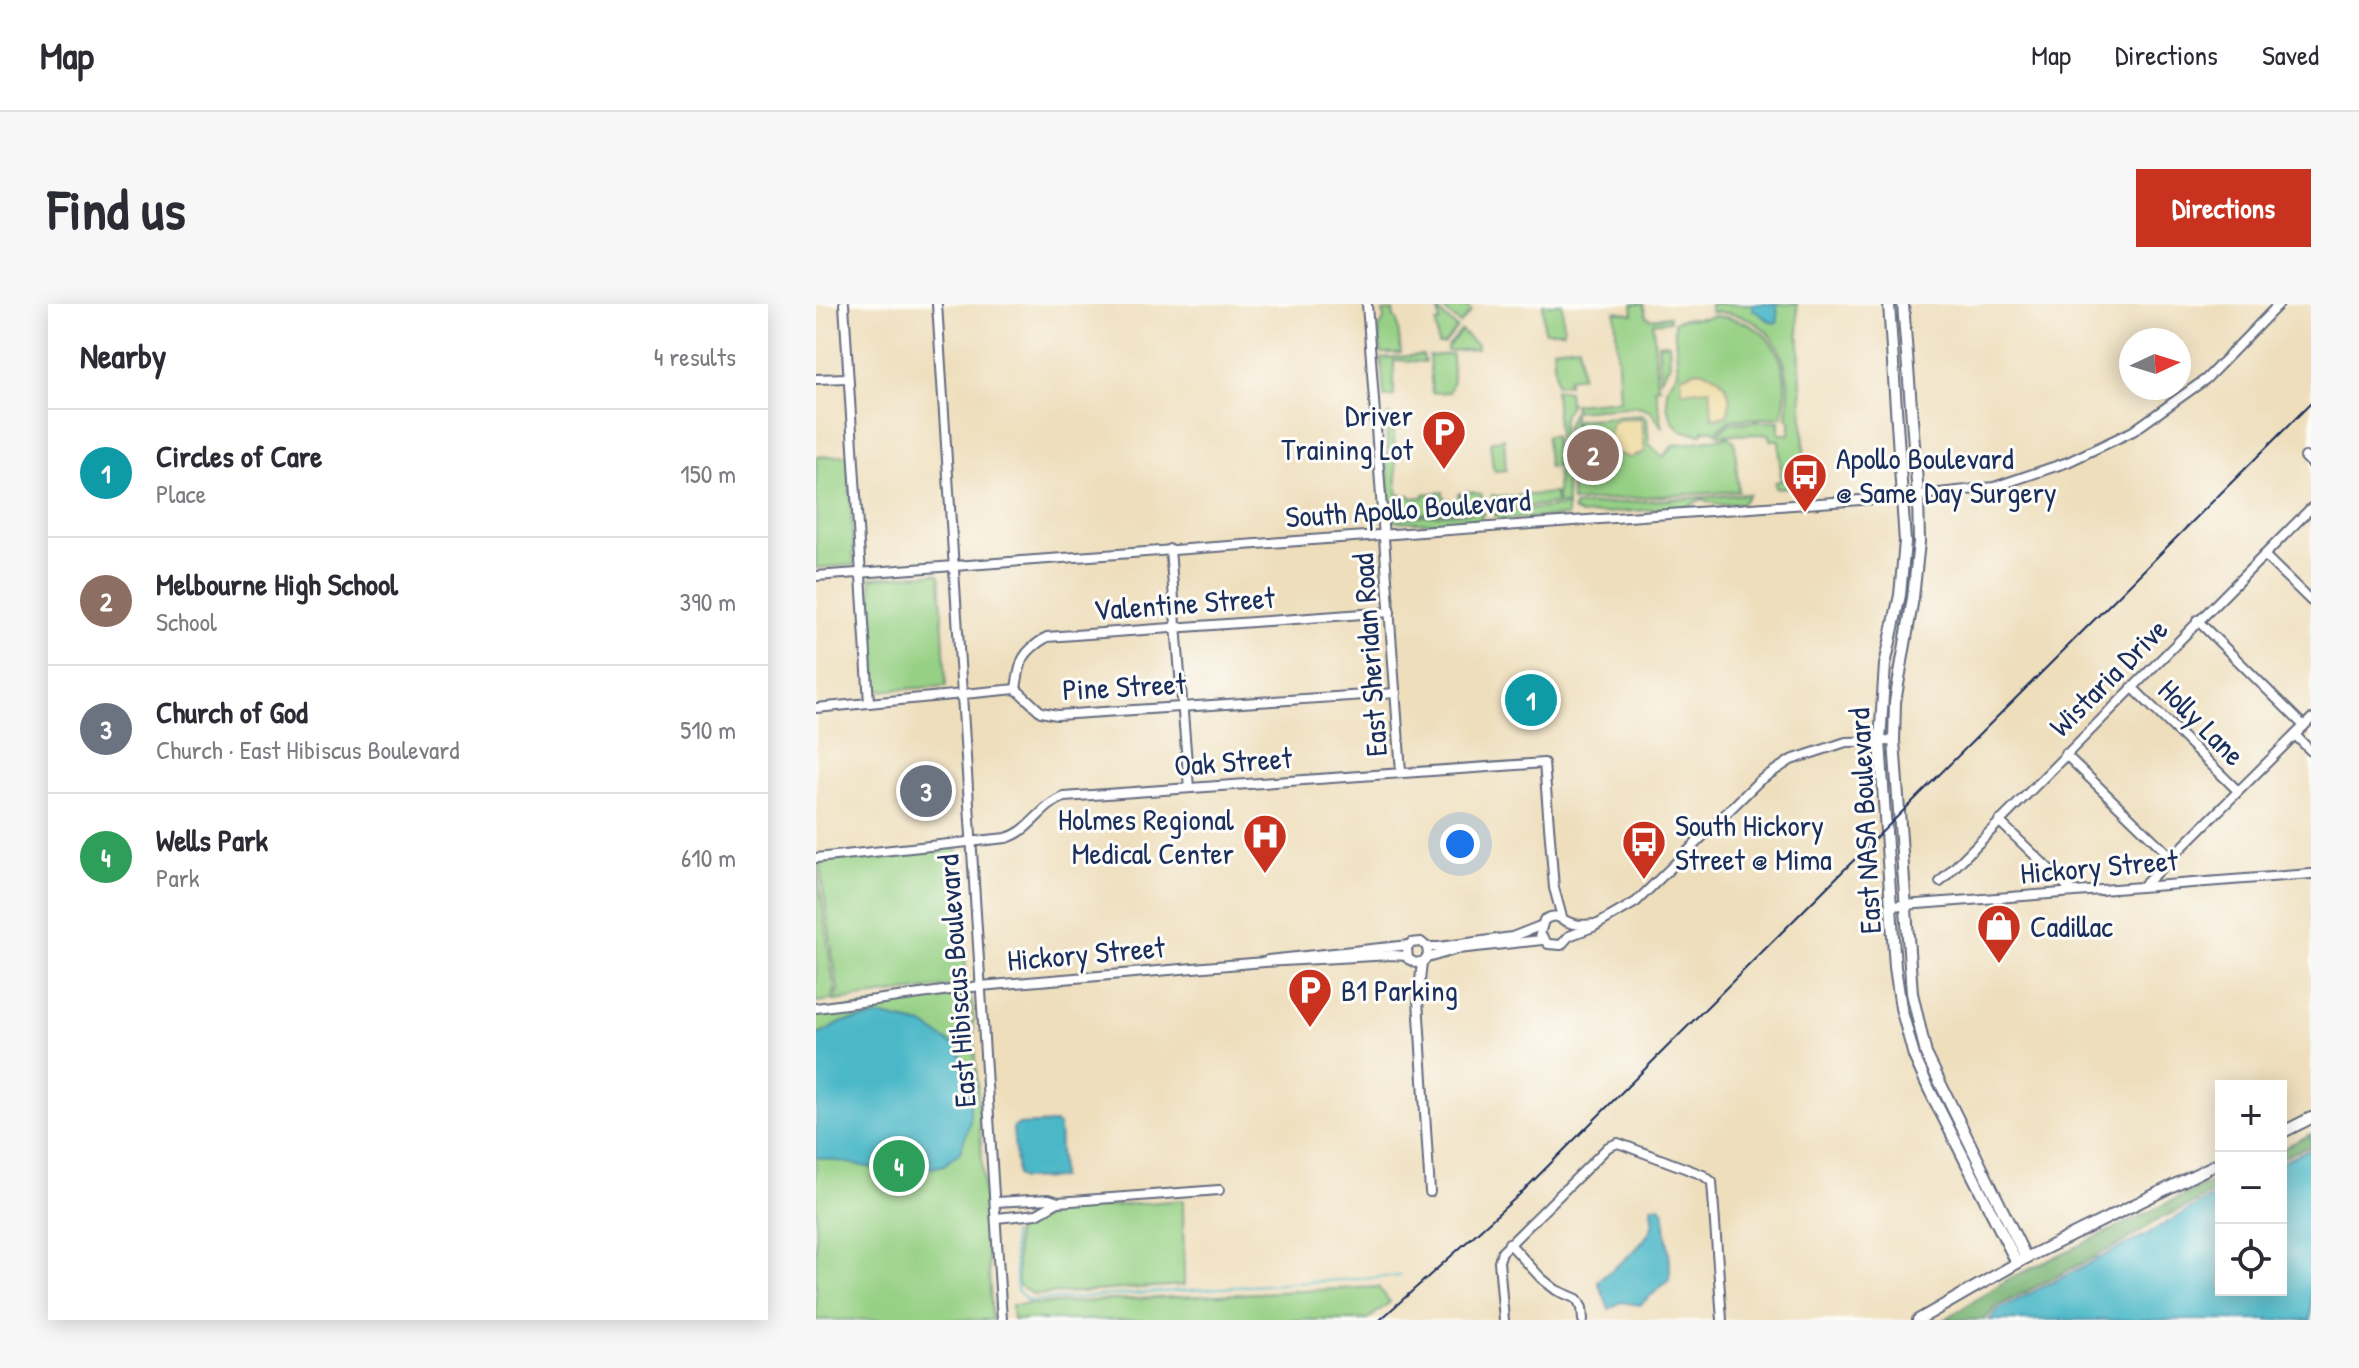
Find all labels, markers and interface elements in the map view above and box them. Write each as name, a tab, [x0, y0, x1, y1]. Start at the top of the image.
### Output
text: Map	[40, 29, 94, 81]
text: Map	[2031, 36, 2071, 74]
text: Directions	[2115, 36, 2218, 74]
text: Saved	[2262, 36, 2319, 74]
button: Directions	[2136, 169, 2311, 247]
text: Find us	[48, 171, 186, 246]
north arrow	[2119, 328, 2191, 400]
text: Nearby	[80, 333, 166, 379]
text: 4 results	[654, 339, 736, 374]
place label: Driver Training Lot	[1281, 395, 1414, 469]
parking icon: Driver Training Lot	[1420, 408, 1468, 471]
pin: 2	[1567, 425, 1619, 485]
text: Circles of Care	[156, 436, 322, 476]
place label: Apollo Boulevard @ Same Day Surgery	[1836, 438, 2057, 512]
bus stop icon: Apollo Boulevard @ Same Day Surgery	[1781, 451, 1829, 514]
text: 1	[101, 456, 111, 491]
text: 150 m	[680, 456, 736, 491]
text: Place	[156, 476, 206, 511]
street label: South Apollo Boulevard	[1284, 479, 1532, 537]
street label: East Sheridan Road	[1342, 552, 1396, 758]
text: Melbourne High School	[156, 564, 398, 604]
street label: Valentine Street	[1092, 577, 1277, 629]
text: 2	[100, 584, 112, 619]
text: 390 m	[680, 584, 736, 619]
text: School	[156, 604, 217, 639]
street label: Wistaria Drive	[2040, 609, 2176, 745]
street label: Pine Street	[1061, 663, 1187, 709]
pin: 1	[1505, 670, 1557, 730]
street label: Holly Lane	[2150, 670, 2254, 774]
text: Church of God	[156, 692, 308, 732]
street label: East NASA Boulevard	[1838, 707, 1890, 935]
text: 3	[100, 712, 112, 747]
text: 510 m	[680, 712, 736, 747]
text: Church · East Hibiscus Boulevard	[156, 732, 459, 767]
street label: Oak Street	[1173, 737, 1294, 785]
pin: 3	[900, 761, 952, 821]
place label: Holmes Regional Medical Center	[1058, 799, 1234, 873]
place label: South Hickory Street @ Mima	[1675, 805, 1832, 879]
hospital icon: Holmes Regional Medical Center	[1241, 812, 1289, 875]
bus stop icon: South Hickory Street @ Mima	[1620, 818, 1668, 881]
text: Wells Park	[156, 820, 268, 860]
your location	[1440, 824, 1480, 864]
street label: Hickory Street	[2019, 839, 2180, 893]
text: 4	[101, 840, 111, 875]
text: 610 m	[681, 840, 736, 875]
street label: East Hibiscus Boulevard	[927, 853, 985, 1109]
text: Park	[156, 860, 200, 895]
shop icon: Cadillac	[1975, 902, 2023, 965]
place label: Cadillac	[2030, 906, 2113, 946]
street label: Hickory Street	[1006, 926, 1167, 980]
parking icon: B1 Parking	[1286, 966, 1334, 1029]
place label: B1 Parking	[1341, 970, 1458, 1010]
map controls	[2215, 1080, 2287, 1296]
button: +	[2215, 1080, 2287, 1152]
pin: 4	[873, 1136, 925, 1196]
button: −	[2215, 1152, 2287, 1224]
button: locate	[2215, 1224, 2287, 1296]

